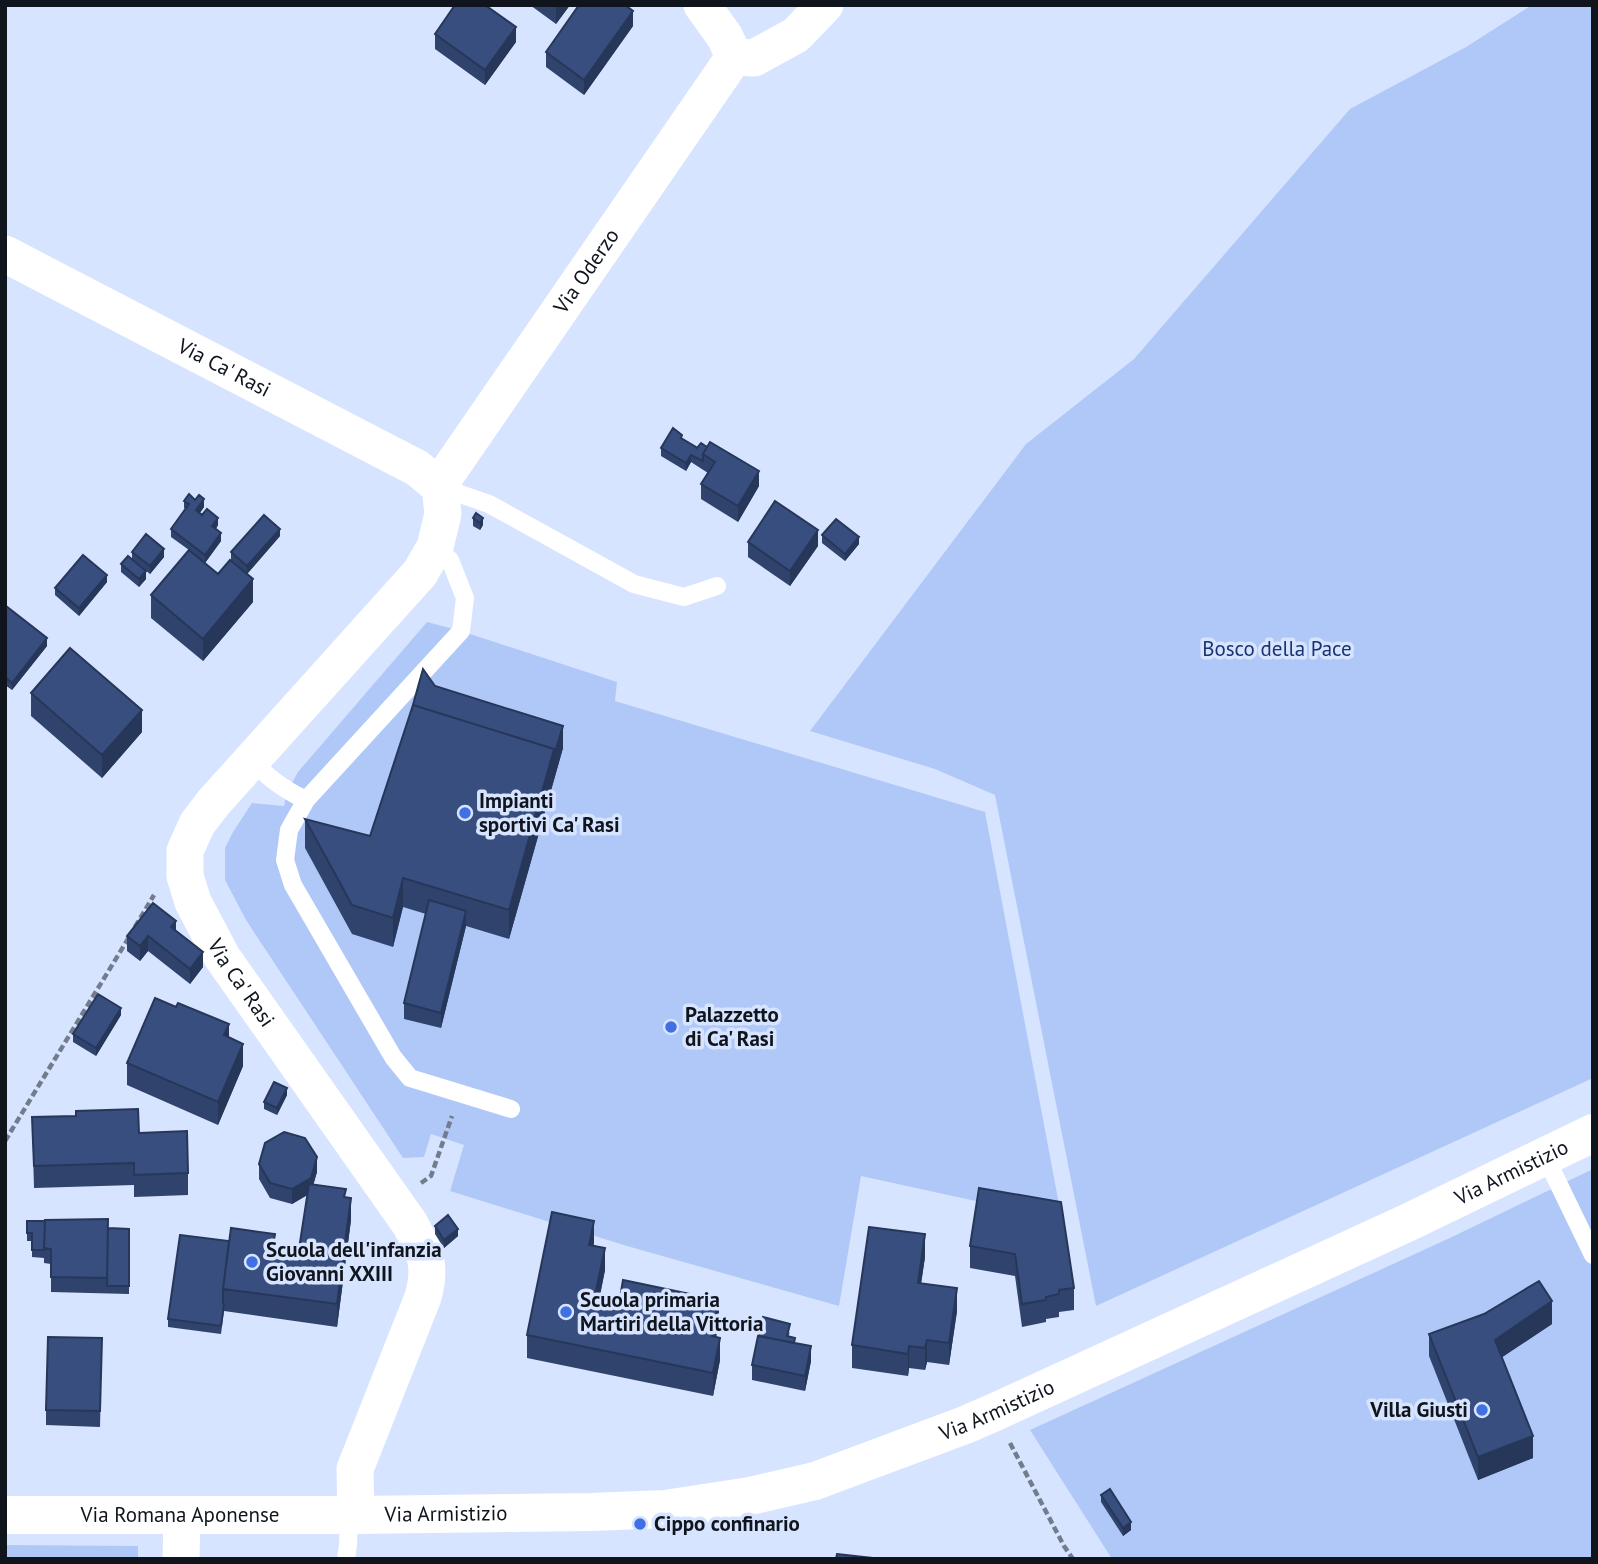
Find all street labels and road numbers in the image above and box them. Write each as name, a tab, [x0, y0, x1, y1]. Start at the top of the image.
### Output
street label: Via Oderzo	[547, 223, 625, 319]
street label: Via Ca' Rasi	[172, 332, 276, 403]
street label: Via Ca' Rasi	[201, 933, 281, 1032]
street label: Via Armistizio	[1449, 1133, 1573, 1211]
street label: Via Armistizio	[934, 1373, 1059, 1447]
street label: Via Armistizio	[383, 1499, 508, 1528]
street label: Via Romana Aponense	[80, 1501, 279, 1528]

